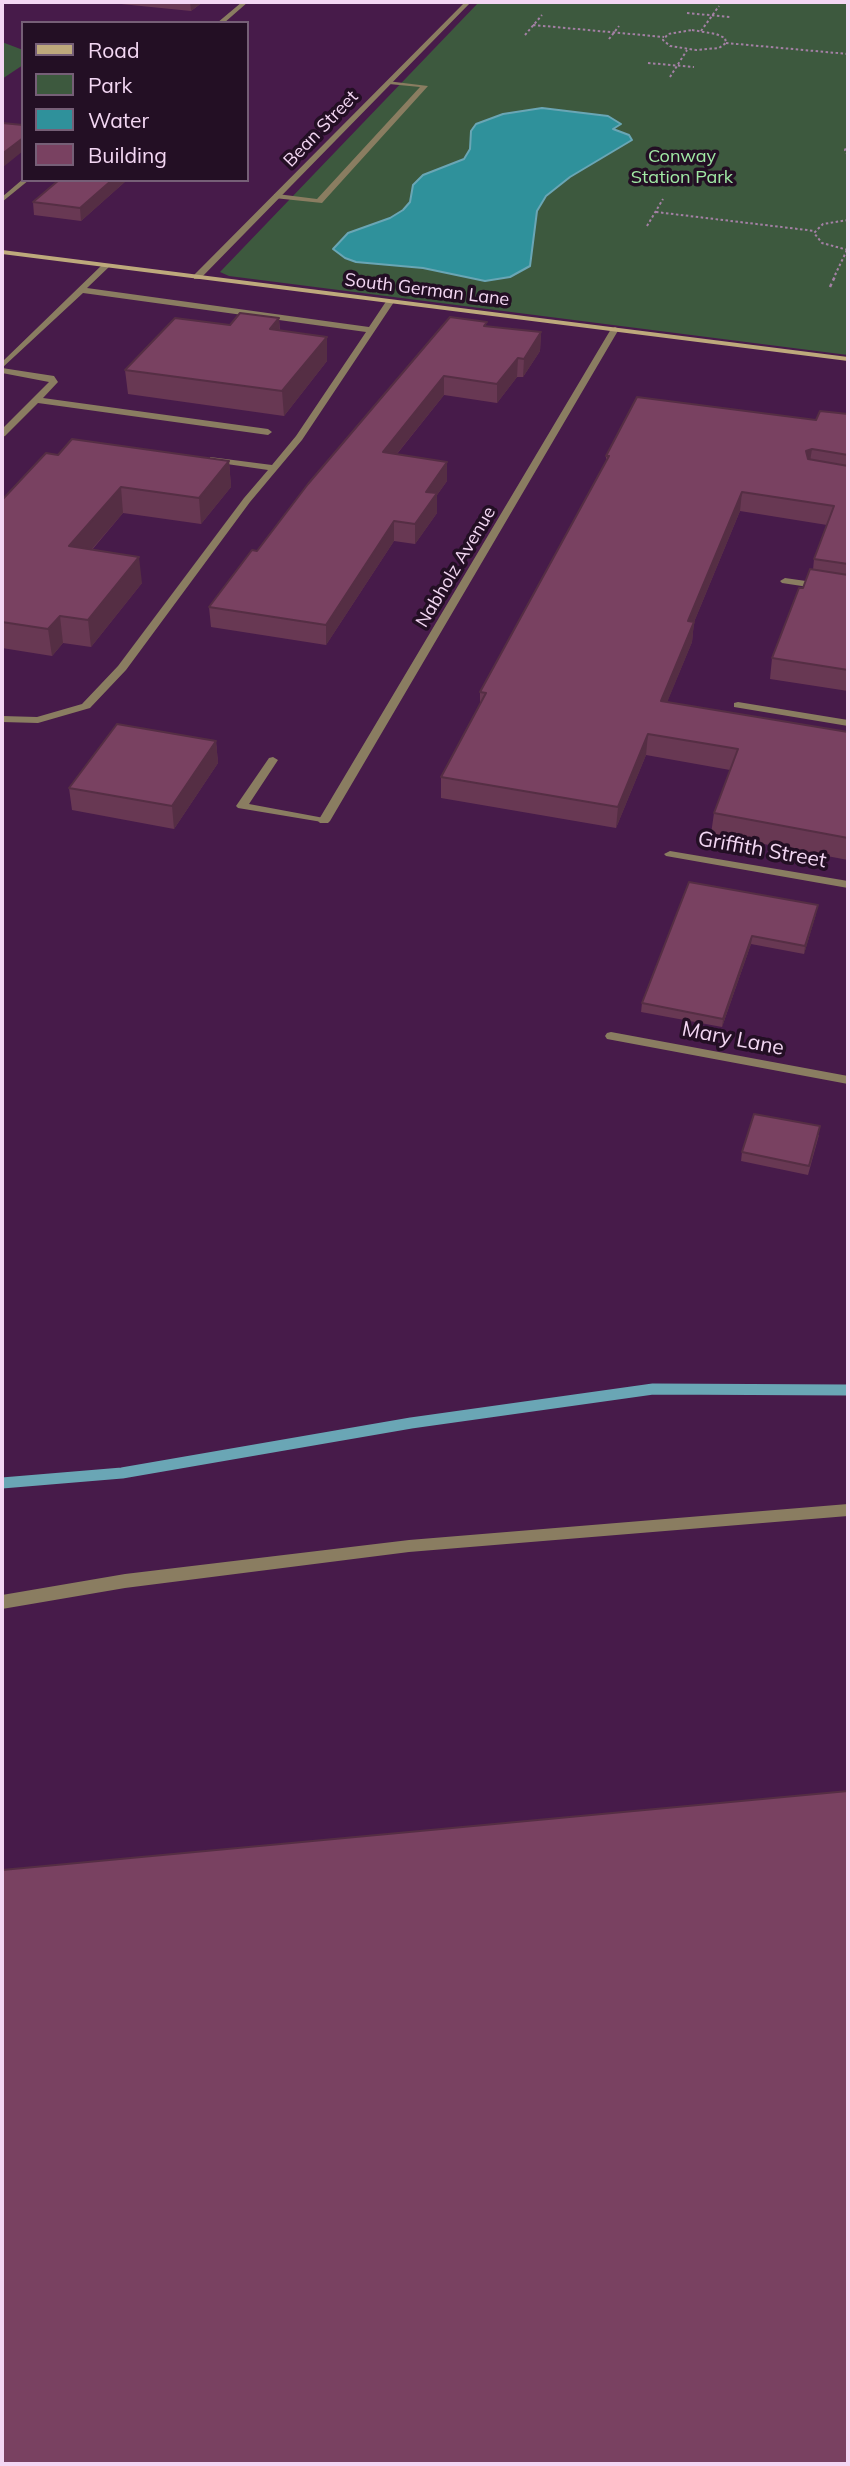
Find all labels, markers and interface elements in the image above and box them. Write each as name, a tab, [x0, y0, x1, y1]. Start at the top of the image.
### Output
legend	[21, 21, 248, 182]
text: Road	[88, 37, 139, 63]
text: Park	[88, 72, 132, 98]
street label: Bean Street	[279, 86, 363, 172]
text: Water	[88, 107, 149, 133]
text: Building	[88, 142, 167, 168]
park label: Conway Station Park	[631, 146, 733, 188]
street label: South German Lane	[343, 269, 511, 311]
street label: Nabholz Avenue	[411, 503, 501, 631]
street label: Griffith Street	[696, 826, 828, 874]
street label: Mary Lane	[680, 1017, 786, 1061]

